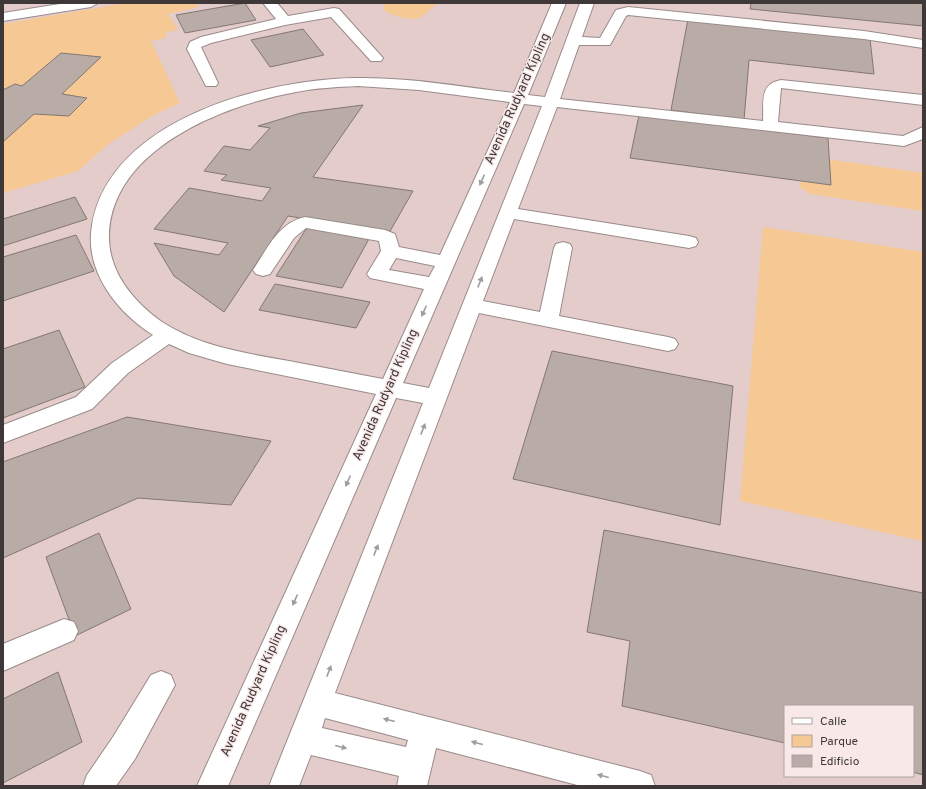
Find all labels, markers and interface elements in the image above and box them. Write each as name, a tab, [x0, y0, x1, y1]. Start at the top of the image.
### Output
street label: Avenida Rudyard Kipling	[482, 31, 554, 167]
one-way arrow	[479, 174, 485, 186]
one-way arrow	[478, 275, 484, 287]
one-way arrow	[420, 306, 426, 318]
street label: Avenida Rudyard Kipling	[350, 327, 422, 463]
one-way arrow	[421, 423, 427, 435]
one-way arrow	[345, 476, 351, 487]
one-way arrow	[373, 544, 379, 556]
one-way arrow	[292, 594, 298, 606]
street label: Avenida Rudyard Kipling	[218, 623, 290, 759]
one-way arrow	[326, 665, 332, 677]
legend	[784, 705, 914, 777]
text: Calle	[820, 714, 847, 730]
one-way arrow	[382, 717, 395, 723]
text: Parque	[820, 734, 858, 750]
one-way arrow	[471, 740, 483, 746]
one-way arrow	[335, 744, 347, 750]
text: Edificio	[820, 754, 860, 770]
one-way arrow	[596, 773, 608, 779]

